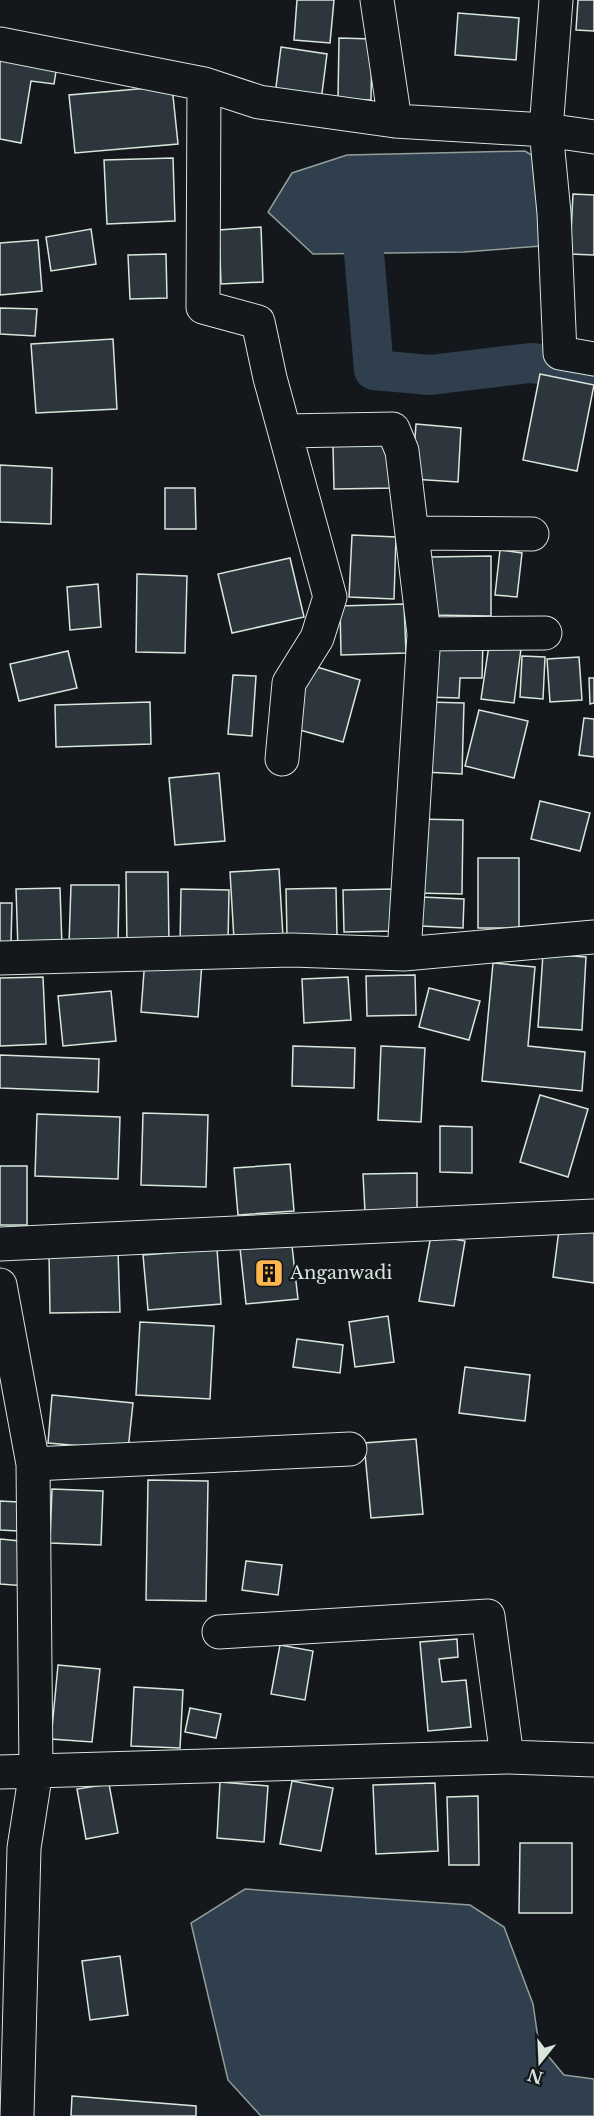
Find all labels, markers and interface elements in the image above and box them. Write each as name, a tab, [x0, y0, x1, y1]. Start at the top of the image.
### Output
building icon: Anganwadi	[253, 1257, 285, 1289]
place label: Anganwadi	[289, 1262, 393, 1284]
north arrow	[510, 2032, 570, 2092]
text: N	[525, 2064, 546, 2088]

